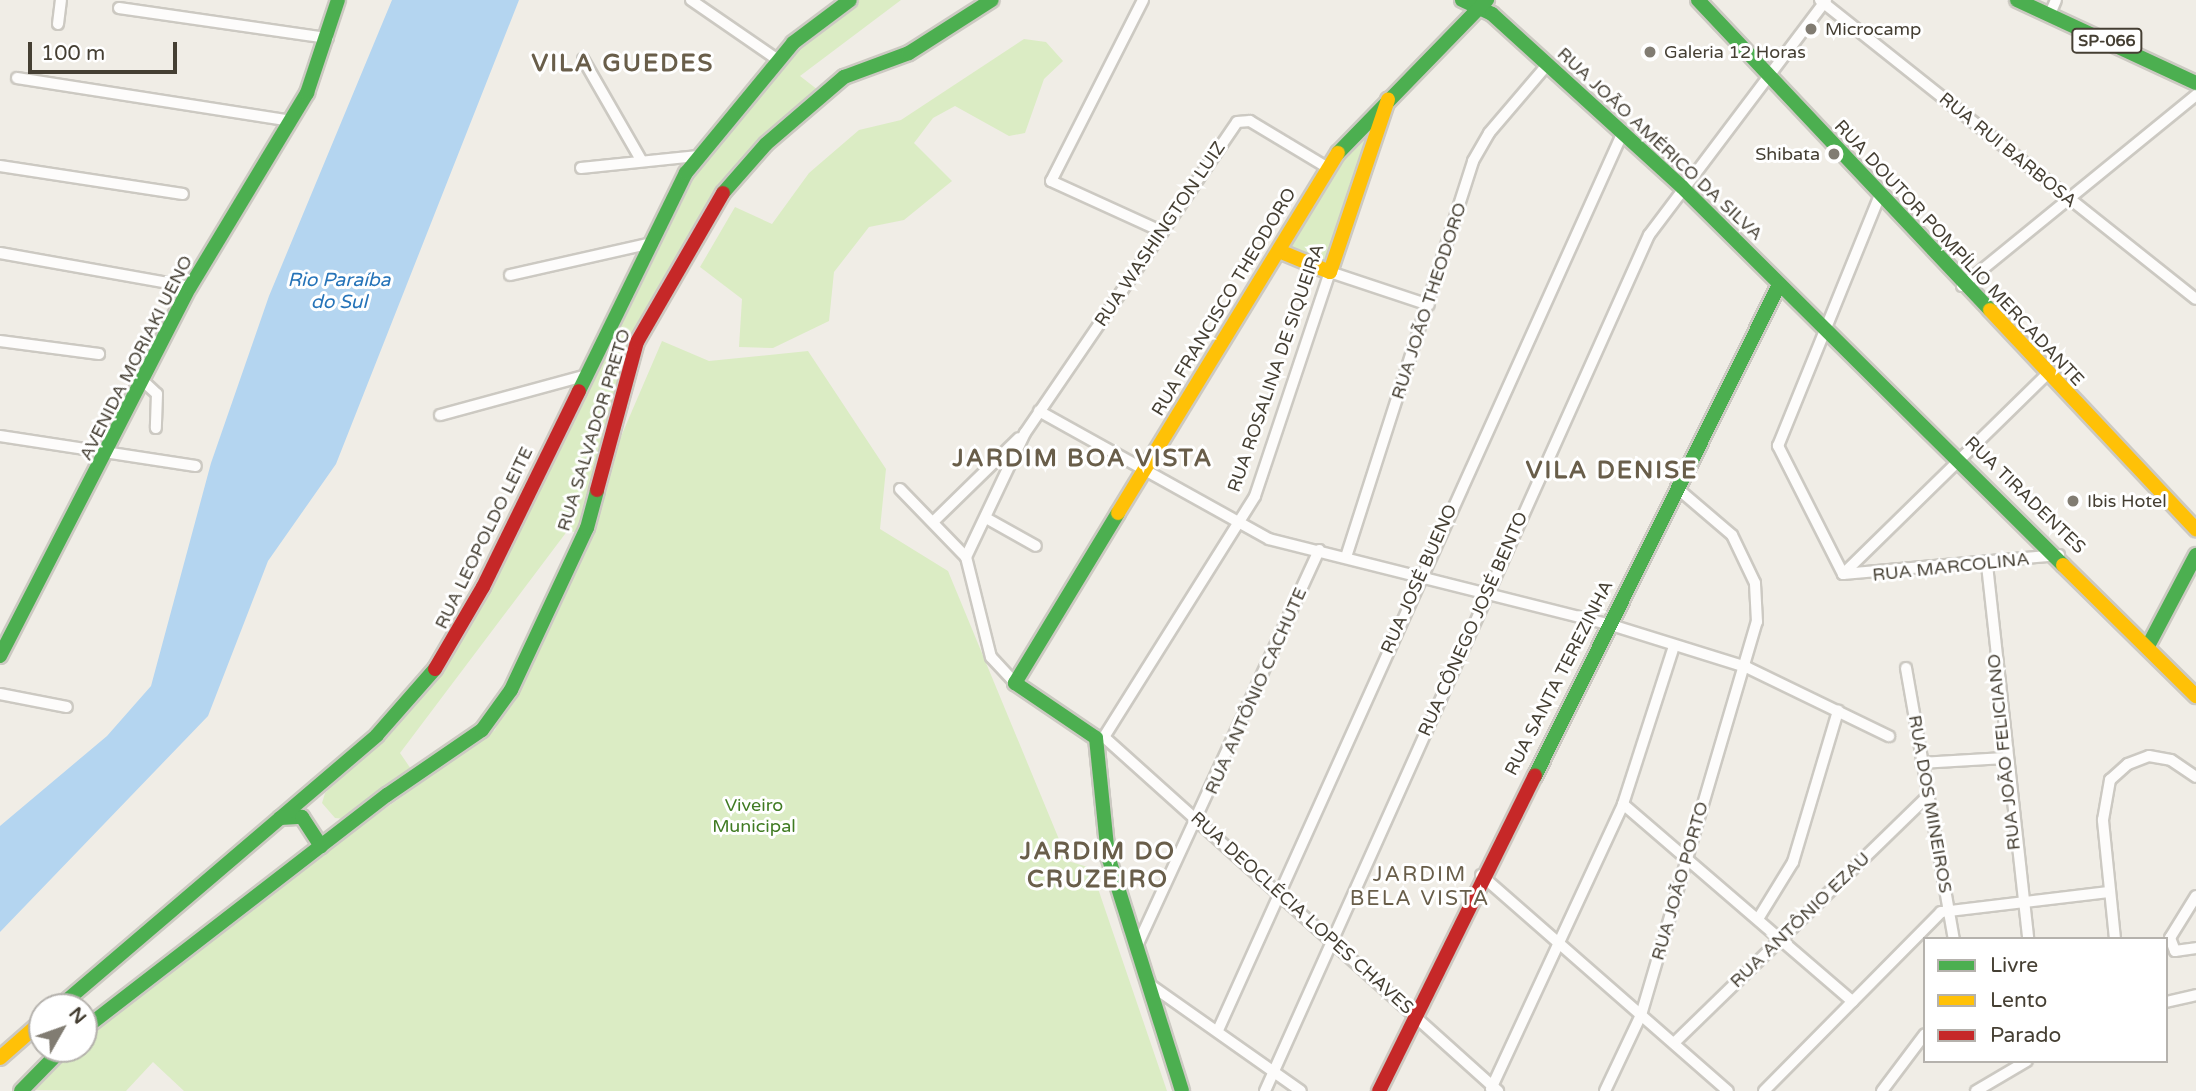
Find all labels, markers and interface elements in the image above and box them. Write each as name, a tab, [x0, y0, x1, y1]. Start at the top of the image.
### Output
place label: Microcamp	[1825, 18, 1921, 40]
marker: Microcamp	[1803, 21, 1819, 37]
scale bar	[32, 28, 180, 72]
road number: SP-066	[2070, 28, 2144, 54]
text: 100 m	[41, 41, 105, 66]
place label: Galeria 12 Horas	[1664, 41, 1806, 63]
street label: RUA JOÃO AMÉRICO DA SILVA	[1553, 43, 1767, 245]
marker: Galeria 12 Horas	[1642, 44, 1658, 60]
district label: VILA GUEDES	[533, 50, 713, 78]
street label: RUA RUI BARBOSA	[1935, 88, 2081, 212]
street label: RUA DOUTOR POMPÍLIO MERCADANTE	[1830, 115, 2088, 391]
street label: RUA WASHINGTON LUIZ	[1090, 137, 1230, 331]
place label: Shibata	[1755, 143, 1820, 165]
marker: Shibata	[1826, 146, 1842, 162]
street label: RUA FRANCISCO THEODORO	[1147, 184, 1301, 420]
street label: RUA JOÃO THEODORO	[1387, 200, 1471, 402]
street label: RUA ROSALINA DE SIQUEIRA	[1223, 241, 1329, 495]
street label: AVENIDA MORIAKI UENO	[75, 252, 197, 464]
water label: Rio Paraíba do Sul	[287, 270, 391, 314]
street label: RUA SALVADOR PRETO	[553, 326, 635, 534]
street label: RUA TIRADENTES	[1960, 432, 2090, 558]
street label: RUA LEOPOLDO LEITE	[430, 443, 538, 633]
district label: JARDIM BOA VISTA	[955, 445, 1211, 473]
district label: VILA DENISE	[1527, 457, 1697, 485]
place label: Ibis Hotel	[2087, 490, 2167, 512]
marker: Ibis Hotel	[2065, 493, 2081, 509]
street label: RUA JOSÉ BUENO	[1376, 501, 1462, 657]
street label: RUA CÔNEGO JOSÉ BENTO	[1414, 508, 1532, 740]
street label: RUA MARCOLINA	[1871, 548, 2031, 586]
street label: RUA SANTA TEREZINHA	[1500, 577, 1618, 779]
street label: RUA ANTÔNIO CACHUTE	[1201, 584, 1311, 798]
street label: RUA JOÃO FELICIANO	[1983, 653, 2025, 851]
street label: RUA DOS MINEIROS	[1904, 713, 1956, 895]
park label: Viveiro Municipal	[712, 795, 796, 838]
street label: RUA JOÃO PORTO	[1647, 799, 1713, 963]
street label: RUA DEOCLÉCIA LOPES CHAVES	[1186, 807, 1418, 1019]
district label: JARDIM DO CRUZEIRO	[1021, 838, 1175, 894]
street label: RUA ANTÔNIO EZAU	[1726, 848, 1874, 992]
district label: JARDIM BELA VISTA	[1351, 862, 1489, 912]
legend	[1923, 937, 2168, 1063]
text: Livre	[1990, 953, 2038, 978]
text: Lento	[1990, 988, 2047, 1013]
north arrow	[28, 993, 98, 1063]
text: N	[64, 1003, 91, 1029]
text: Parado	[1990, 1023, 2061, 1048]

